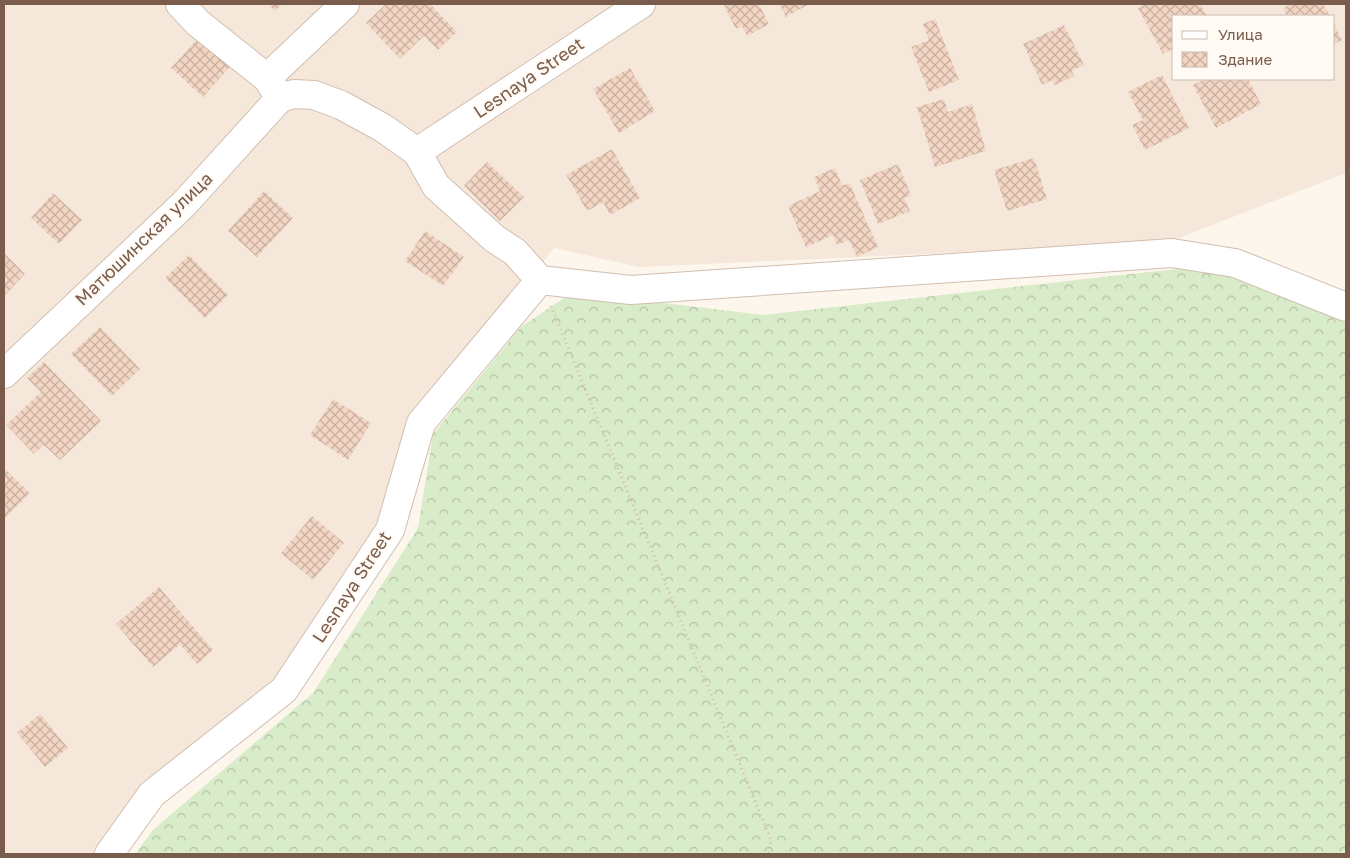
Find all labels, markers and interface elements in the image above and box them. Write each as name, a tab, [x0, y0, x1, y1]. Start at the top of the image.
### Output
legend	[1172, 15, 1335, 80]
text: Улица	[1218, 25, 1263, 43]
street label: Lesnaya Street	[469, 32, 588, 122]
text: Здание	[1218, 50, 1272, 68]
street label: Матюшинская улица	[70, 167, 217, 310]
street label: Lesnaya Street	[307, 527, 395, 646]

